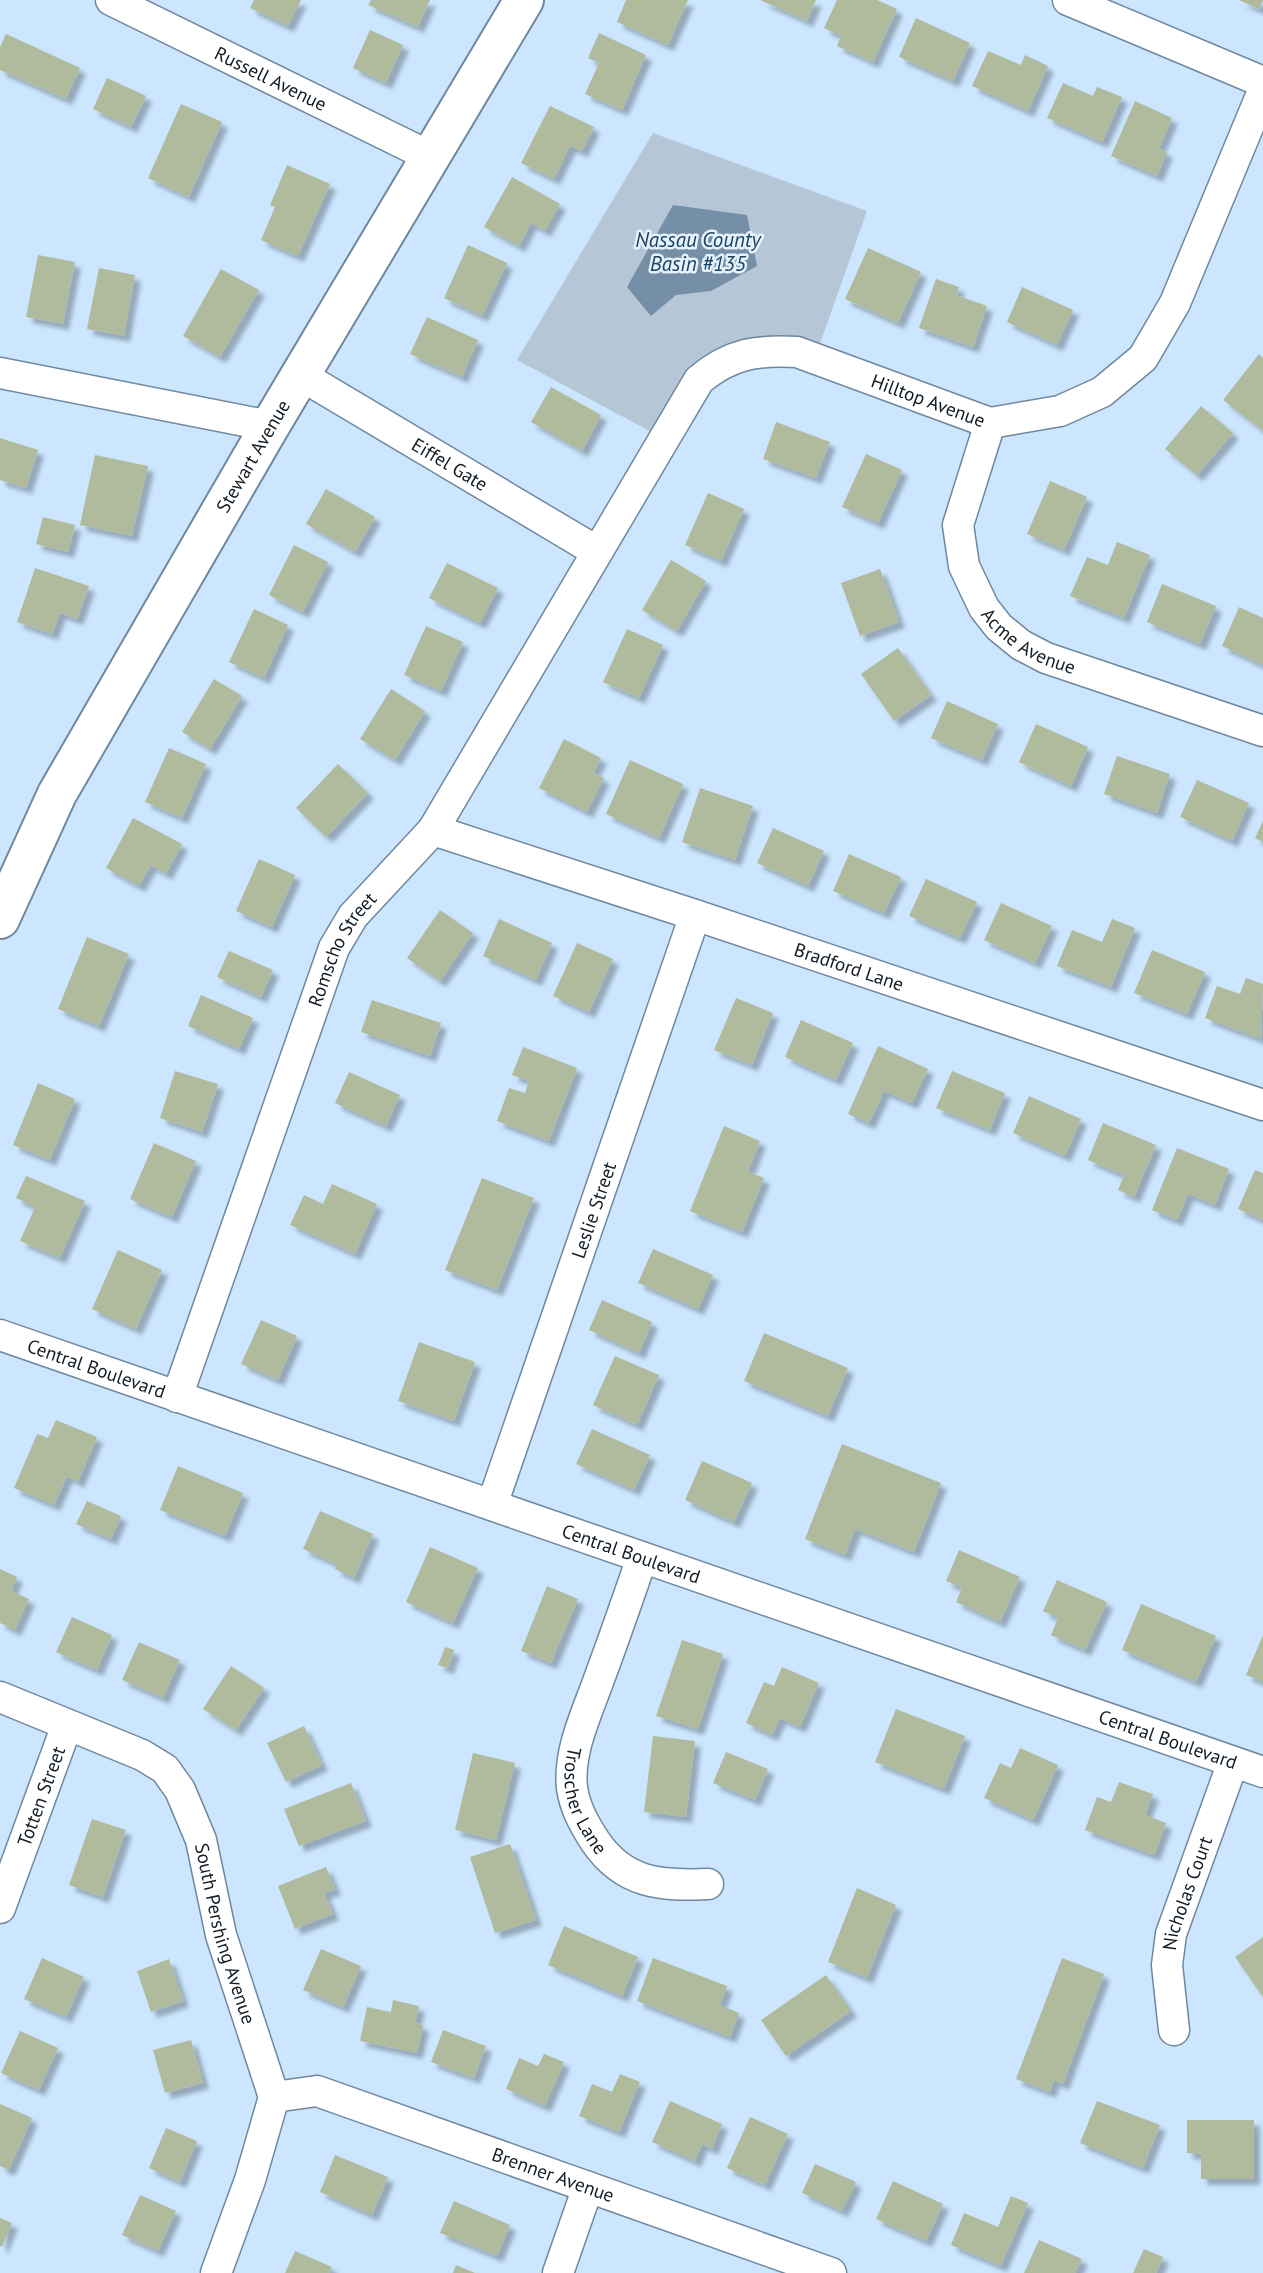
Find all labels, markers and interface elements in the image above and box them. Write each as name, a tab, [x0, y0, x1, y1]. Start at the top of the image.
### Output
street label: Russell Avenue	[211, 41, 331, 116]
water label: Nassau County Basin #135	[635, 226, 763, 277]
street label: Hilltop Avenue	[868, 368, 989, 432]
street label: Stewart Avenue	[211, 395, 295, 517]
street label: Eiffel Gate	[407, 432, 492, 496]
street label: Acme Avenue	[976, 603, 1079, 679]
street label: Romscho Street	[303, 887, 382, 1010]
street label: Bradford Lane	[791, 937, 907, 996]
street label: Leslie Street	[566, 1158, 621, 1261]
street label: Central Boulevard	[24, 1333, 169, 1403]
street label: Central Boulevard	[559, 1518, 704, 1588]
street label: Central Boulevard	[1096, 1704, 1240, 1774]
street label: Totten Street	[12, 1742, 70, 1850]
street label: Troscher Lane	[559, 1745, 612, 1859]
street label: Nicholas Court	[1157, 1833, 1217, 1952]
street label: South Pershing Avenue	[190, 1841, 261, 2027]
street label: Brenner Avenue	[489, 2142, 618, 2207]

